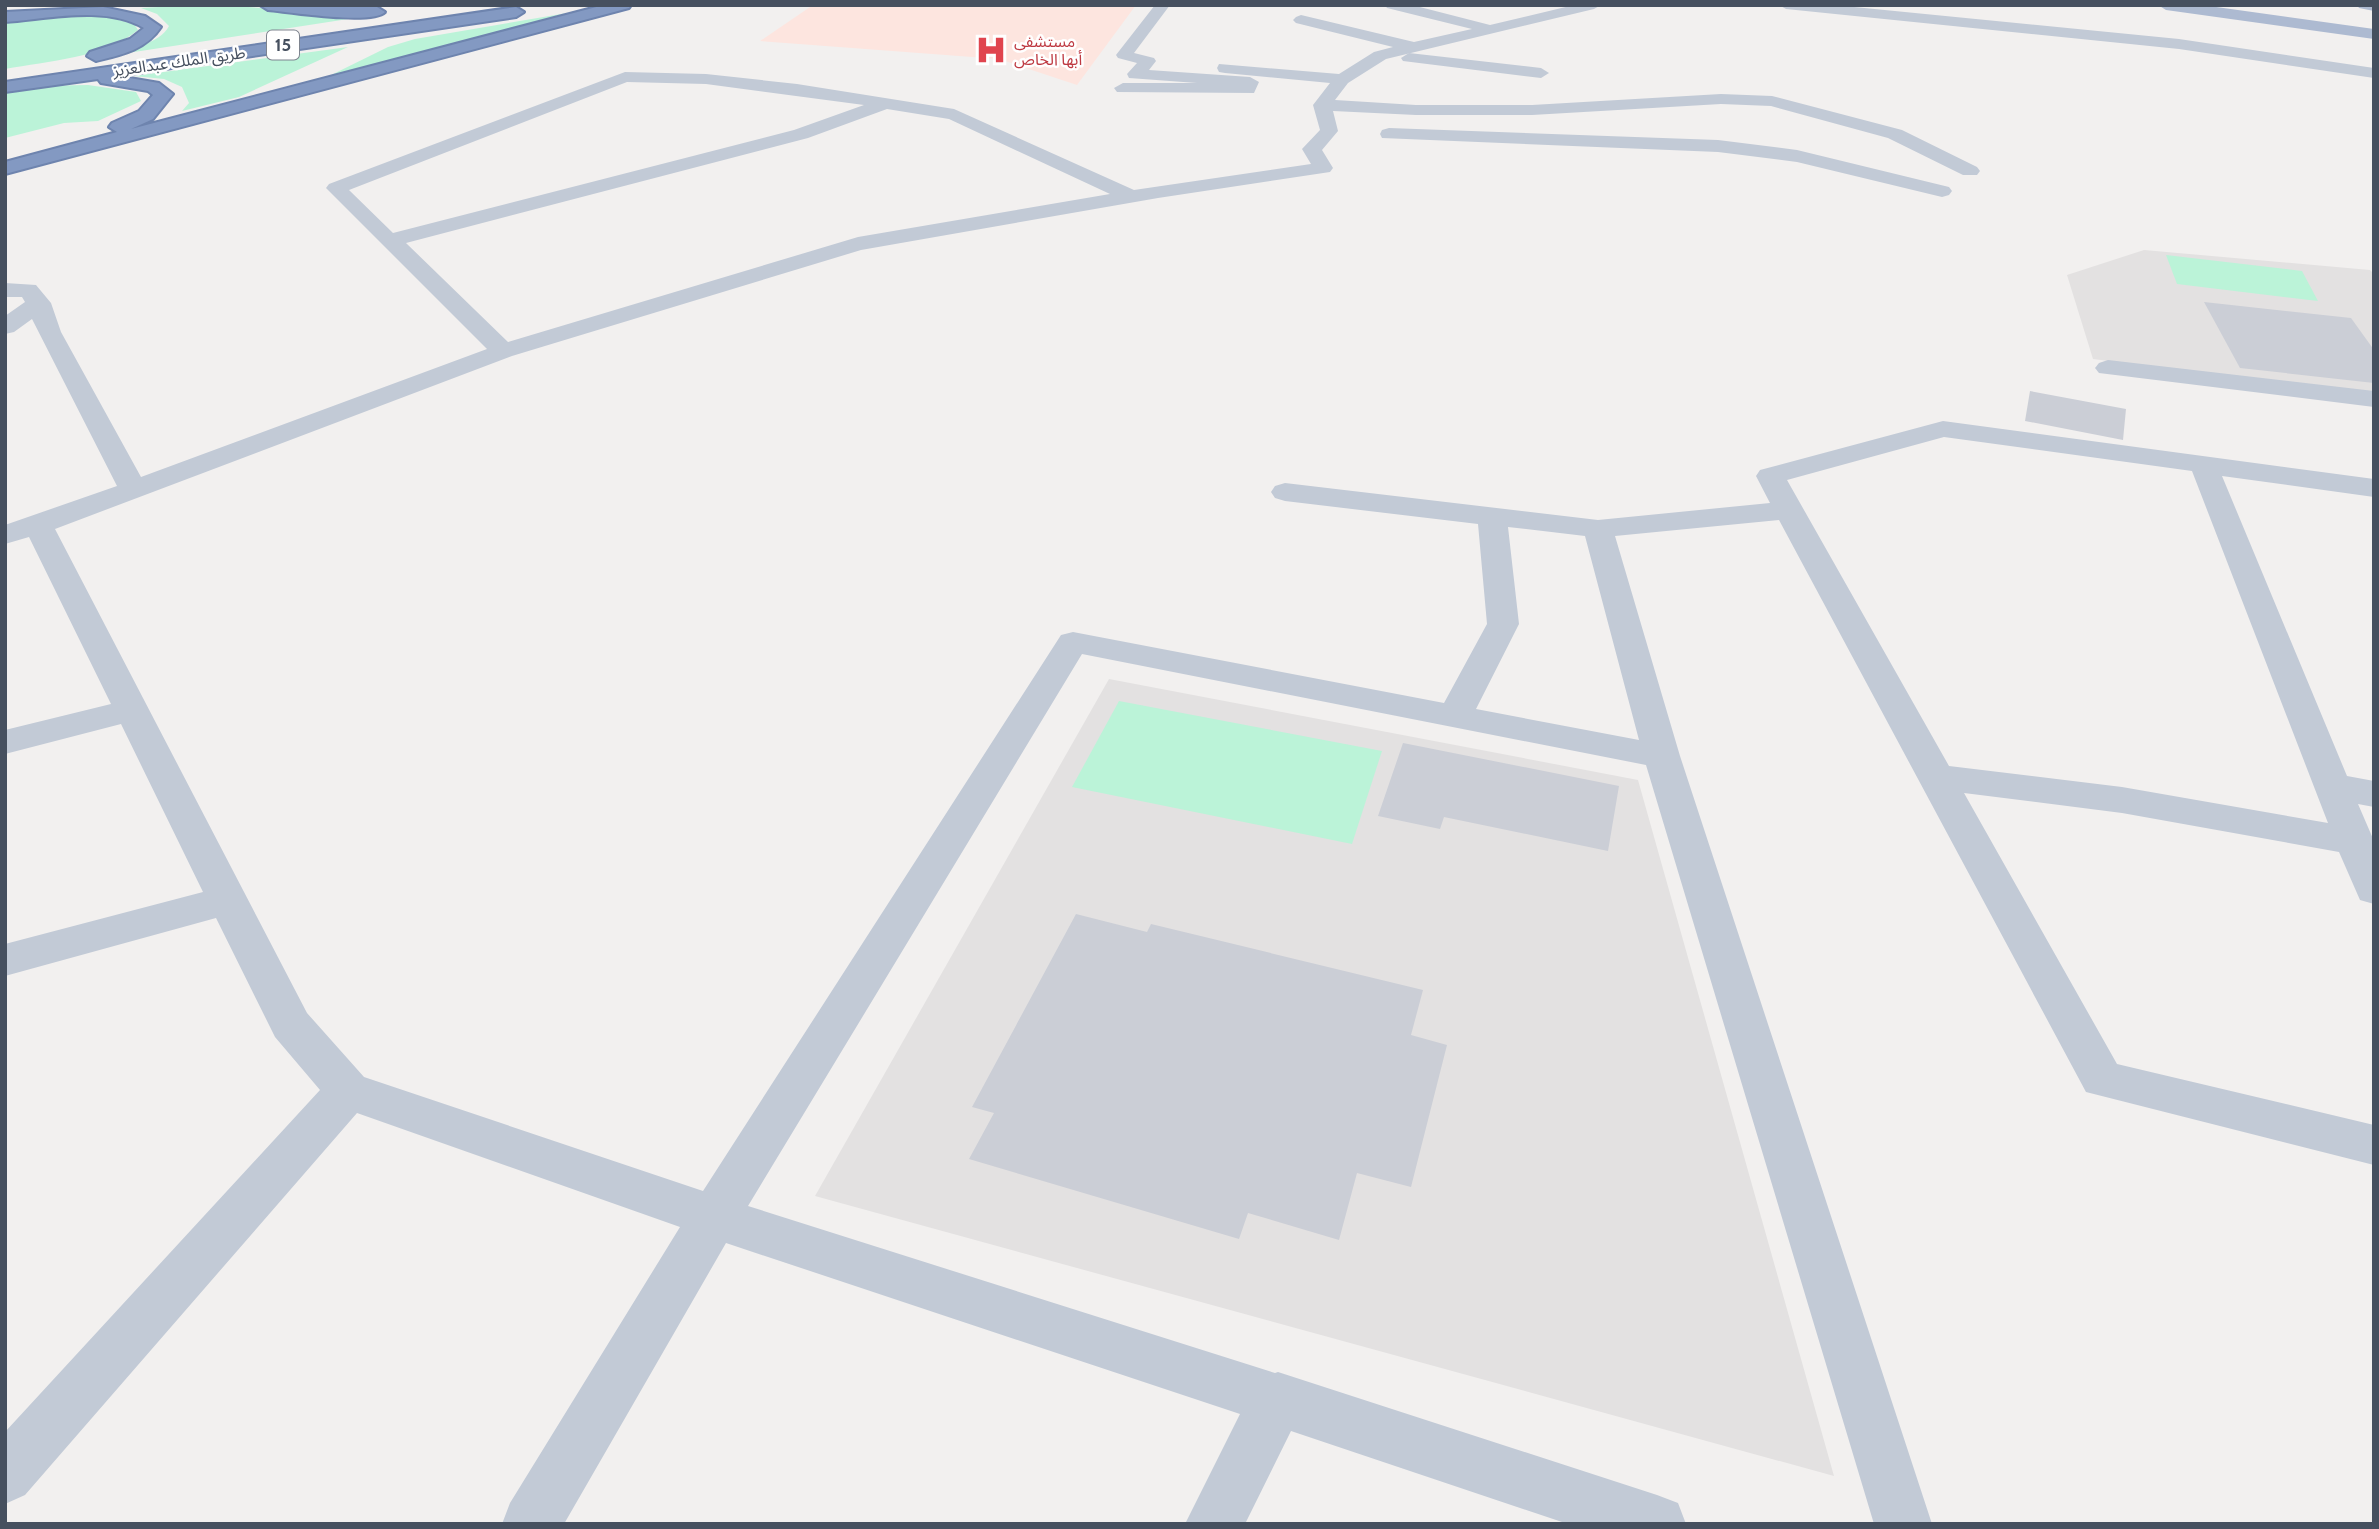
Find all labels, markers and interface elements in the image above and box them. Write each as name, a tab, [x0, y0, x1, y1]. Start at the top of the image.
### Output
road number: 15	[267, 31, 299, 60]
place label: مستشفى أبها الخاص	[1014, 32, 1082, 69]
hospital icon: مستشفى أبها الخاص	[974, 33, 1008, 67]
street label: طريق الملك عبدالعزيز	[111, 43, 247, 81]

